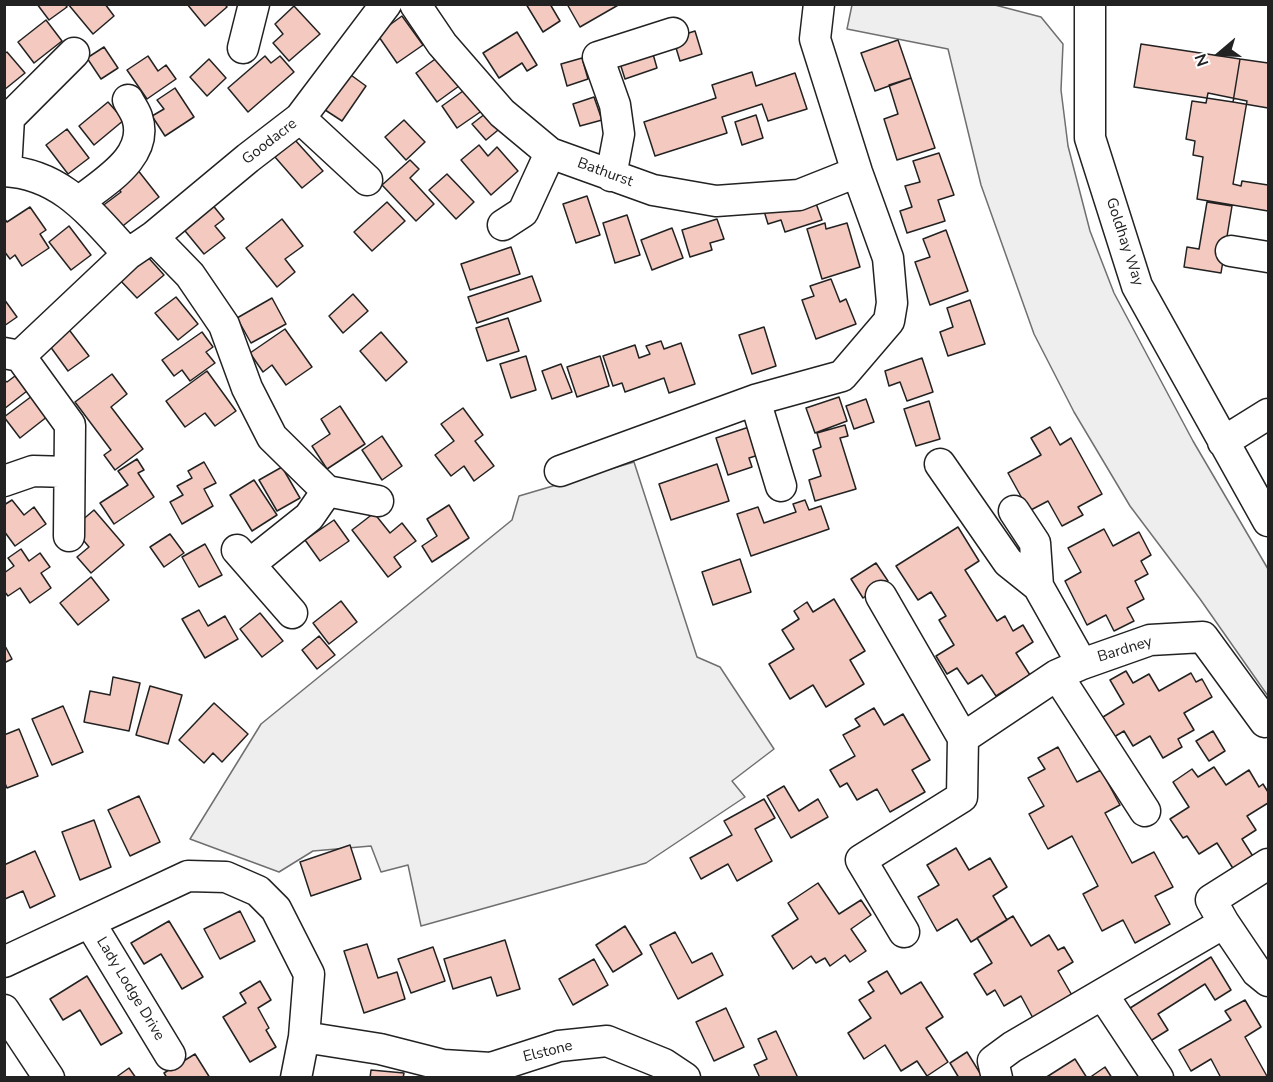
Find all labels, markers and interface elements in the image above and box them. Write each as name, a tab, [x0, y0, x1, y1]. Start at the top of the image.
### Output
north arrow	[1189, 24, 1249, 84]
text: N	[1190, 51, 1214, 69]
street label: Goodacre	[239, 115, 301, 169]
street label: Bathurst	[575, 155, 635, 191]
street label: Goldhay Way	[1101, 196, 1147, 288]
street label: Bardney	[1095, 633, 1155, 667]
street label: Lady Lodge Drive	[92, 934, 168, 1044]
street label: Elstone	[521, 1037, 575, 1067]

